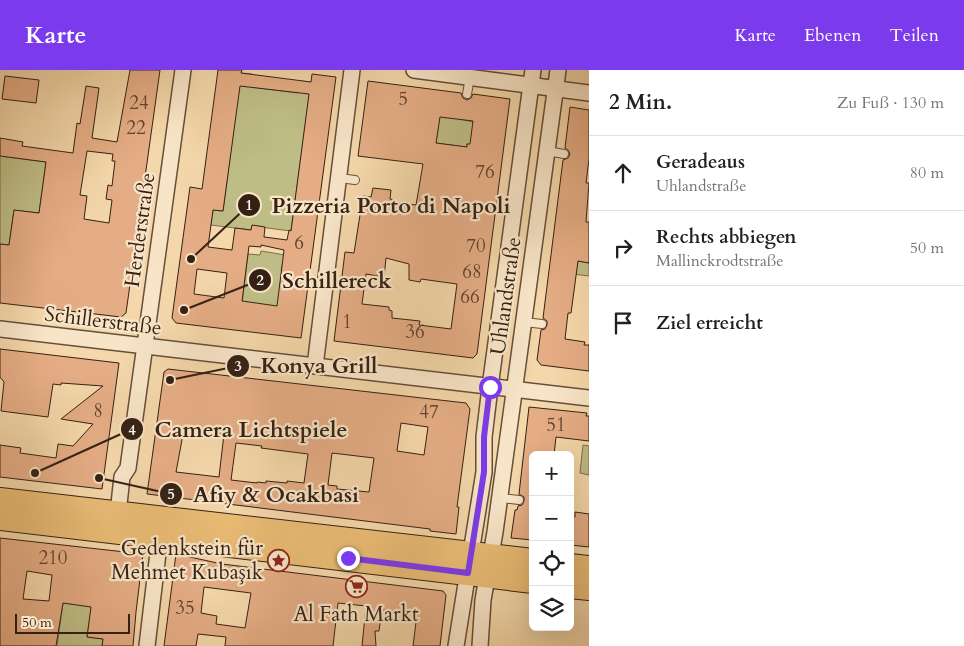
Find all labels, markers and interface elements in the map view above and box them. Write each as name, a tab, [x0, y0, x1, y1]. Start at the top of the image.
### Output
text: Karte	[25, 19, 86, 52]
text: Karte	[734, 23, 776, 48]
text: Ebenen	[804, 23, 862, 48]
text: Teilen	[890, 23, 939, 48]
house number: 5	[398, 86, 408, 112]
text: 2 Min.	[609, 88, 672, 117]
house number: 24	[129, 90, 149, 116]
text: Zu Fuß · 130 m	[837, 92, 944, 114]
house number: 22	[126, 115, 146, 141]
text: Geradeaus	[656, 149, 745, 175]
house number: 76	[475, 159, 495, 185]
icon: ahead	[609, 159, 637, 187]
text: 80 m	[910, 162, 944, 184]
street label: Herderstraße	[118, 171, 162, 289]
text: Uhlandstraße	[656, 175, 746, 197]
callout: Pizzeria Porto di Napoli	[236, 187, 520, 224]
text: Pizzeria Porto di Napoli	[271, 191, 511, 221]
text: 1	[245, 195, 253, 215]
text: Rechts abbiegen	[656, 224, 797, 250]
house number: 6	[294, 230, 304, 256]
house number: 70	[466, 233, 486, 259]
icon: right	[609, 234, 637, 262]
street label: Uhlandstraße	[483, 235, 529, 357]
text: 50 m	[910, 237, 944, 259]
text: Mallinckrodtstraße	[656, 250, 784, 272]
house number: 68	[462, 259, 482, 285]
callout: Schillereck	[248, 261, 402, 298]
text: Schillereck	[282, 266, 392, 296]
text: 2	[256, 270, 264, 290]
house number: 66	[460, 284, 480, 310]
street label: Schillerstraße	[43, 299, 163, 343]
house number: 1	[342, 309, 352, 335]
icon: arrive	[609, 309, 637, 337]
text: Ziel erreicht	[656, 310, 763, 336]
house number: 36	[405, 319, 425, 345]
callout: Konya Grill	[225, 347, 387, 384]
text: Konya Grill	[260, 351, 378, 381]
text: 3	[234, 356, 242, 376]
route start	[479, 376, 502, 399]
house number: 8	[93, 398, 103, 424]
house number: 47	[419, 399, 439, 425]
callout: Camera Lichtspiele	[119, 411, 357, 448]
house number: 51	[546, 412, 566, 438]
text: Camera Lichtspiele	[155, 415, 347, 445]
text: 4	[128, 420, 136, 440]
map controls	[529, 451, 574, 631]
button: +	[529, 451, 574, 496]
callout: Afiy & Ocakbasi	[158, 476, 369, 513]
text: Afiy & Ocakbasi	[193, 480, 359, 510]
text: 5	[167, 484, 175, 504]
button: −	[529, 496, 574, 541]
place label: Gedenkstein für Mehmet Kubaşık	[111, 534, 264, 587]
button: locate	[529, 541, 574, 586]
house number: 210	[38, 545, 68, 571]
route end	[337, 547, 360, 570]
place icon: Gedenkstein für Mehmet Kubaşık	[267, 548, 291, 572]
supermarket icon: Al Fath Markt	[344, 575, 368, 599]
button: layers	[529, 586, 574, 631]
house number: 35	[175, 595, 195, 621]
place label: Al Fath Markt	[293, 600, 419, 629]
scale bar	[15, 611, 130, 634]
text: 50 m	[22, 613, 52, 632]

